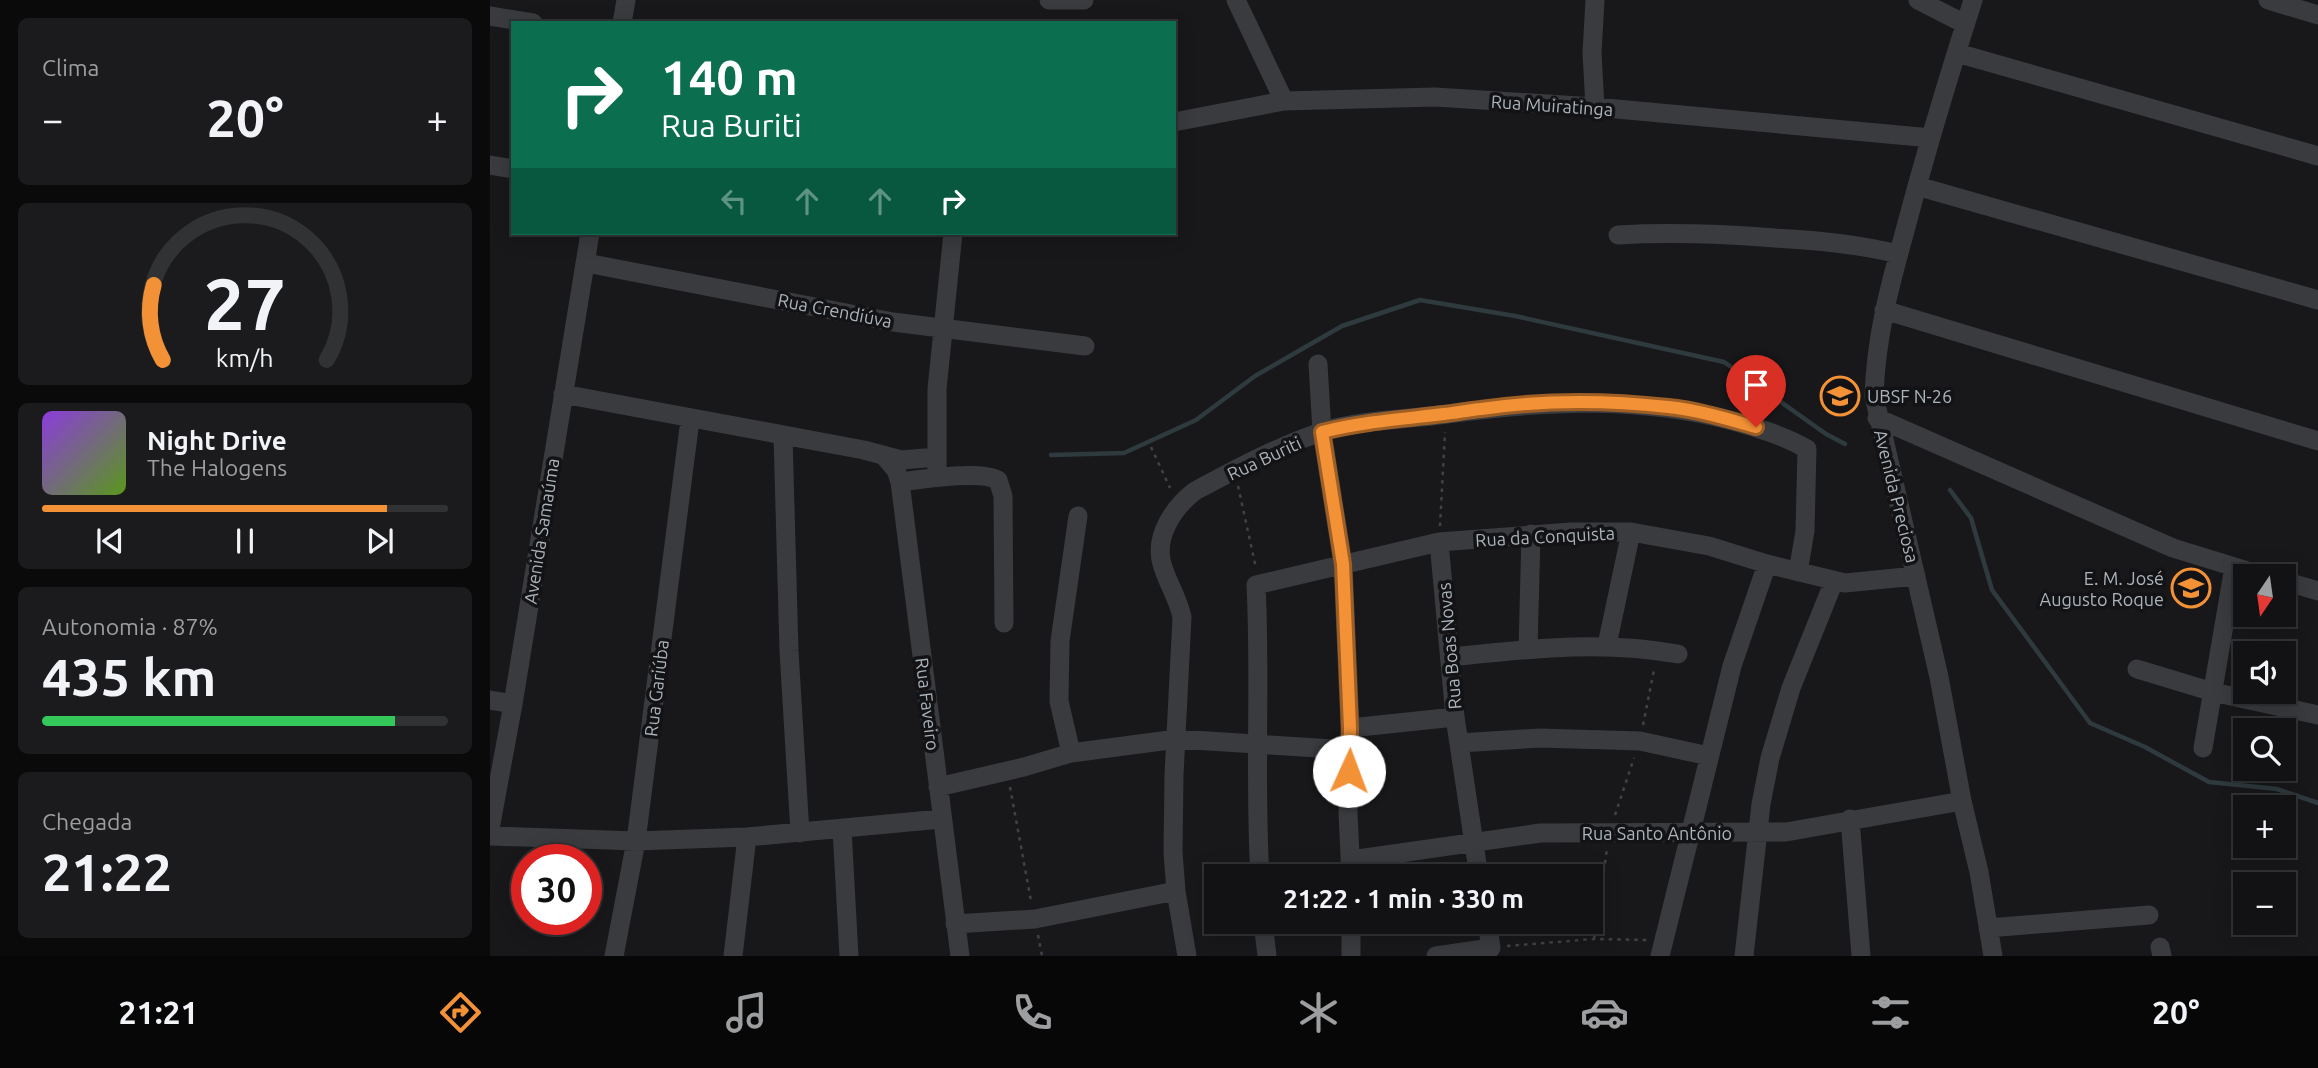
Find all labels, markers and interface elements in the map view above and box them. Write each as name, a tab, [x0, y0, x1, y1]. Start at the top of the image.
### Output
icon: right	[546, 49, 637, 140]
text: 140 m	[661, 49, 798, 104]
text: Clima	[42, 55, 99, 80]
text: 20°	[206, 89, 284, 147]
street label: Rua Muiratinga	[1490, 91, 1614, 119]
text: −	[42, 98, 63, 140]
text: +	[427, 98, 448, 140]
text: Rua Buriti	[661, 107, 802, 143]
icon: left	[715, 182, 753, 220]
icon: ahead	[788, 182, 826, 220]
icon: ahead	[861, 182, 899, 220]
icon: right	[934, 182, 972, 220]
text: 27	[204, 262, 286, 344]
street label: Rua Crendiúva	[776, 289, 894, 331]
text: km/h	[216, 343, 274, 371]
pin	[1726, 355, 1786, 427]
icon: arrive	[1737, 366, 1775, 404]
school or university icon: UBSF N-26	[1819, 375, 1861, 417]
place label: UBSF N-26	[1867, 386, 1952, 406]
text: Night Drive	[147, 426, 287, 455]
street label: Avenida Preciosa	[1871, 427, 1923, 565]
street label: Rua Buriti	[1224, 432, 1304, 484]
text: The Halogens	[147, 455, 287, 480]
street label: Avenida Samaúma	[520, 457, 562, 605]
icon: previous	[91, 522, 129, 560]
icon: pause	[226, 522, 264, 560]
icon: next	[361, 522, 399, 560]
street label: Rua da Conquista	[1475, 522, 1615, 550]
north arrow	[2233, 564, 2296, 626]
map controls	[2233, 564, 2296, 935]
school or university icon: E. M. José Augusto Roque	[2170, 567, 2212, 609]
place label: E. M. José Augusto Roque	[2039, 568, 2164, 609]
street label: Rua Boas Novas	[1433, 582, 1465, 710]
text: Autonomia · 87%	[42, 614, 218, 639]
street label: Rua Gariúba	[640, 638, 672, 738]
button: sound	[2233, 641, 2296, 704]
text: 435 km	[42, 648, 216, 706]
street label: Rua Faveiro	[912, 656, 944, 752]
button: search	[2233, 718, 2296, 781]
position arrow	[1312, 734, 1386, 808]
button: +	[2233, 795, 2296, 858]
text: Chegada	[42, 809, 132, 834]
street label: Rua Santo Antônio	[1582, 823, 1732, 843]
text: 21:22	[42, 843, 172, 901]
speed limit sign: 30	[511, 844, 602, 935]
button: −	[2233, 872, 2296, 935]
text: 21:22 · 1 min · 330 m	[1283, 884, 1524, 913]
icon: directions	[436, 988, 485, 1037]
icon: music	[722, 988, 771, 1037]
icon: phone	[1008, 988, 1057, 1037]
icon: climate	[1294, 988, 1343, 1037]
icon: car	[1580, 988, 1629, 1037]
icon: filters	[1866, 988, 1915, 1037]
text: 21:21	[119, 994, 199, 1030]
text: 20°	[2152, 994, 2199, 1030]

